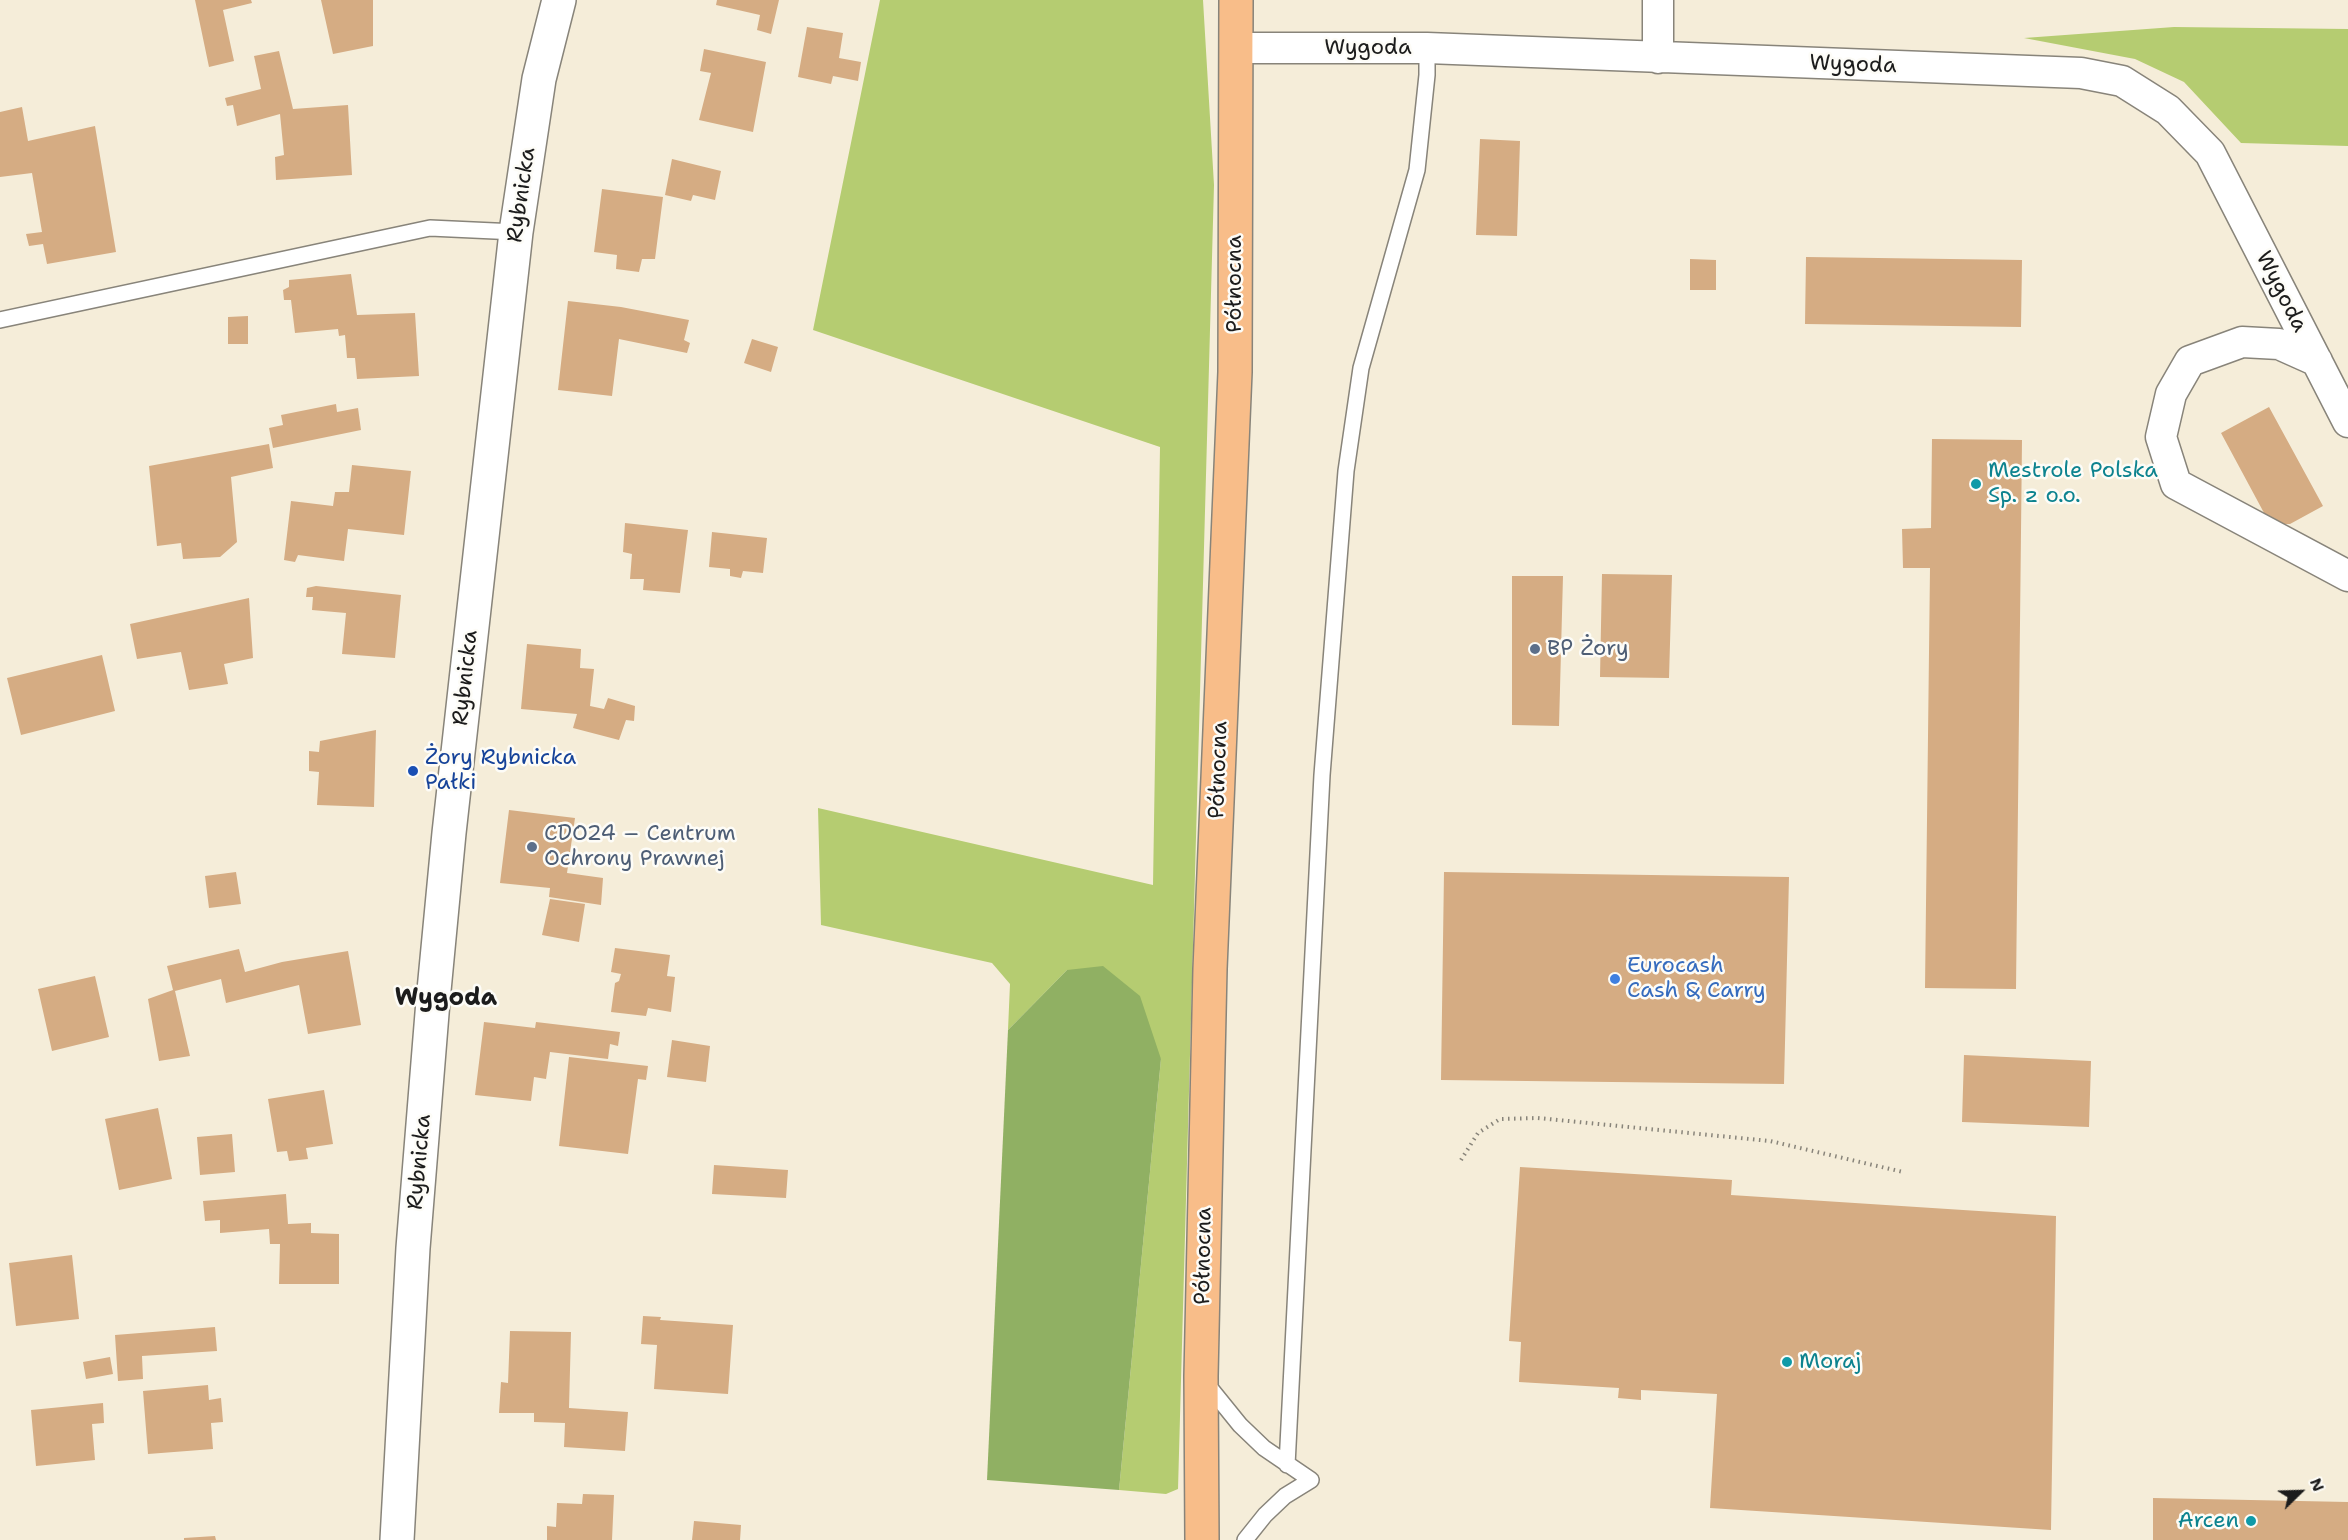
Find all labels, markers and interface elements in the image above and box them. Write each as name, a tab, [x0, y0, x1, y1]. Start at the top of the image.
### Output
street label: Wygoda	[1324, 35, 1412, 61]
street label: Wygoda	[1809, 50, 1897, 80]
street label: Rybnicka	[502, 146, 542, 244]
street label: Północna	[1222, 235, 1248, 333]
street label: Wygoda	[2249, 247, 2313, 337]
place label: Mestrole Polska Sp. z o.o.	[1988, 458, 2158, 510]
marker: Mestrole Polska Sp. z o.o.	[1969, 477, 1983, 491]
street label: Rybnicka	[448, 629, 484, 727]
place label: BP Żory	[1547, 636, 1629, 662]
marker: BP Żory	[1528, 642, 1542, 656]
street label: Północna	[1204, 721, 1234, 819]
place label: Żory Rybnicka Pałki	[425, 745, 576, 796]
marker: Żory Rybnicka Pałki	[406, 764, 420, 778]
place label: CDO24 – Centrum Ochrony Prawnej	[544, 821, 736, 872]
marker: CDO24 – Centrum Ochrony Prawnej	[525, 840, 539, 854]
place label: Eurocash Cash & Carry	[1627, 953, 1766, 1004]
marker: Eurocash Cash & Carry	[1608, 972, 1622, 986]
district label: Wygoda	[395, 985, 497, 1013]
street label: Rybnicka	[403, 1113, 437, 1211]
street label: Północna	[1190, 1207, 1218, 1305]
place label: Moraj	[1799, 1349, 1861, 1375]
marker: Moraj	[1780, 1355, 1794, 1369]
north arrow	[2270, 1462, 2330, 1522]
text: N	[2305, 1475, 2329, 1495]
place label: Arcen	[2178, 1508, 2239, 1534]
marker: Arcen	[2244, 1514, 2258, 1528]

